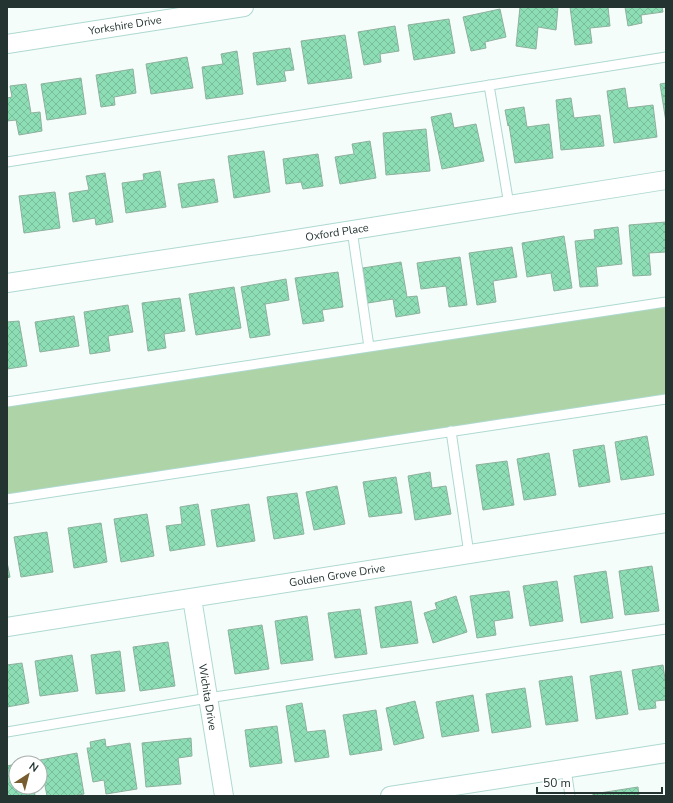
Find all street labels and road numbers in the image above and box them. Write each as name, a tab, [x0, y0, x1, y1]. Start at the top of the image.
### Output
street label: Yorkshire Drive	[86, 12, 163, 39]
street label: Oxford Place	[304, 220, 370, 245]
street label: Golden Grove Drive	[288, 560, 386, 590]
street label: Wichita Drive	[195, 663, 220, 732]

